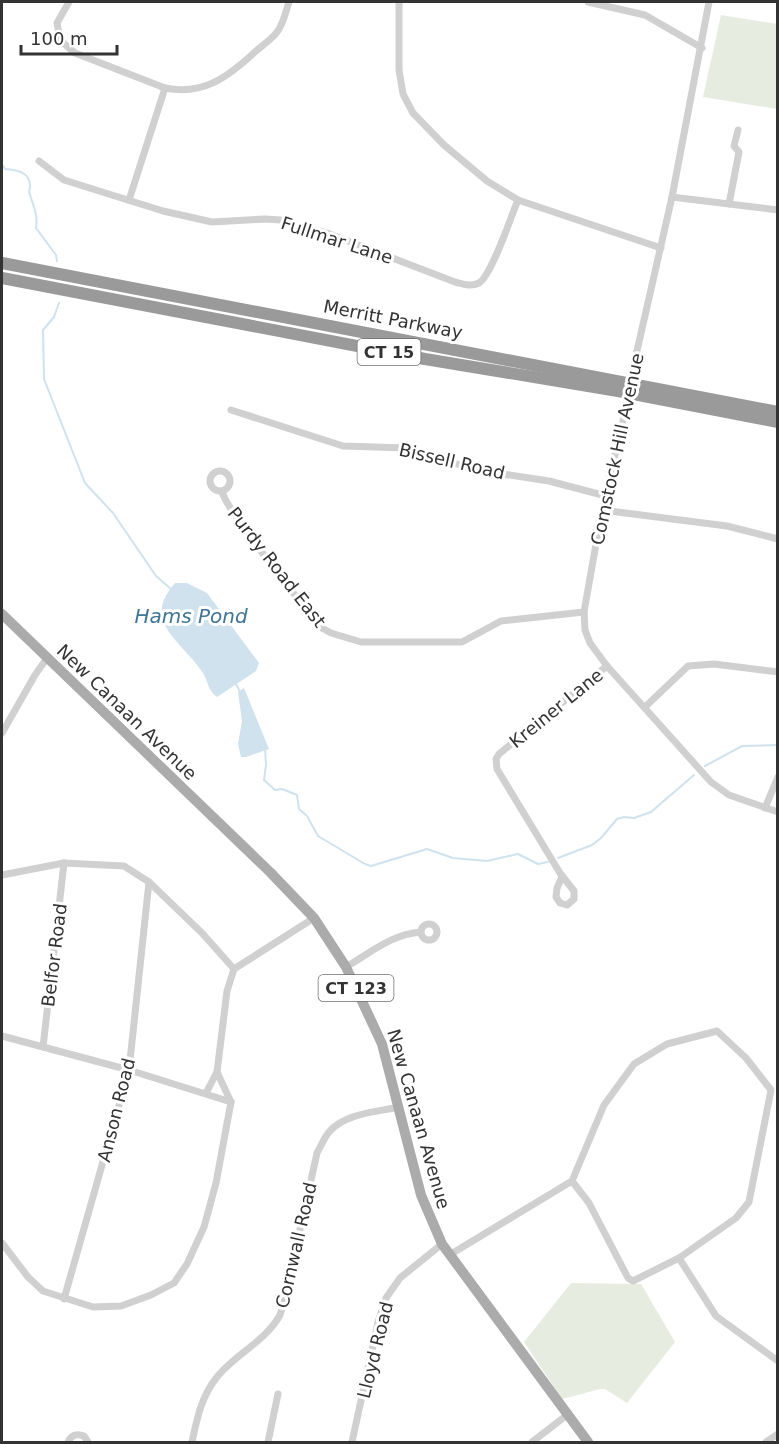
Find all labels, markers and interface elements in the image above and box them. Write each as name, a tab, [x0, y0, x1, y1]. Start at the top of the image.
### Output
scale bar	[21, 18, 117, 56]
text: 100 m	[30, 28, 88, 49]
street label: Fullmar Lane	[279, 212, 395, 268]
street label: Merritt Parkway	[322, 295, 465, 343]
road number: CT 15	[358, 339, 420, 365]
street label: Comstock Hill Avenue	[586, 351, 648, 547]
street label: Bissell Road	[397, 439, 507, 483]
street label: Purdy Road East	[224, 503, 330, 631]
water label: Hams Pond	[134, 604, 248, 628]
street label: New Canaan Avenue	[53, 640, 201, 784]
street label: Kreiner Lane	[505, 664, 607, 752]
street label: Belfor Road	[37, 902, 71, 1008]
road number: CT 123	[318, 975, 394, 1001]
street label: New Canaan Avenue	[383, 1027, 455, 1211]
street label: Anson Road	[93, 1056, 139, 1164]
street label: Cornwall Road	[271, 1180, 321, 1310]
street label: Lloyd Road	[353, 1299, 397, 1401]

